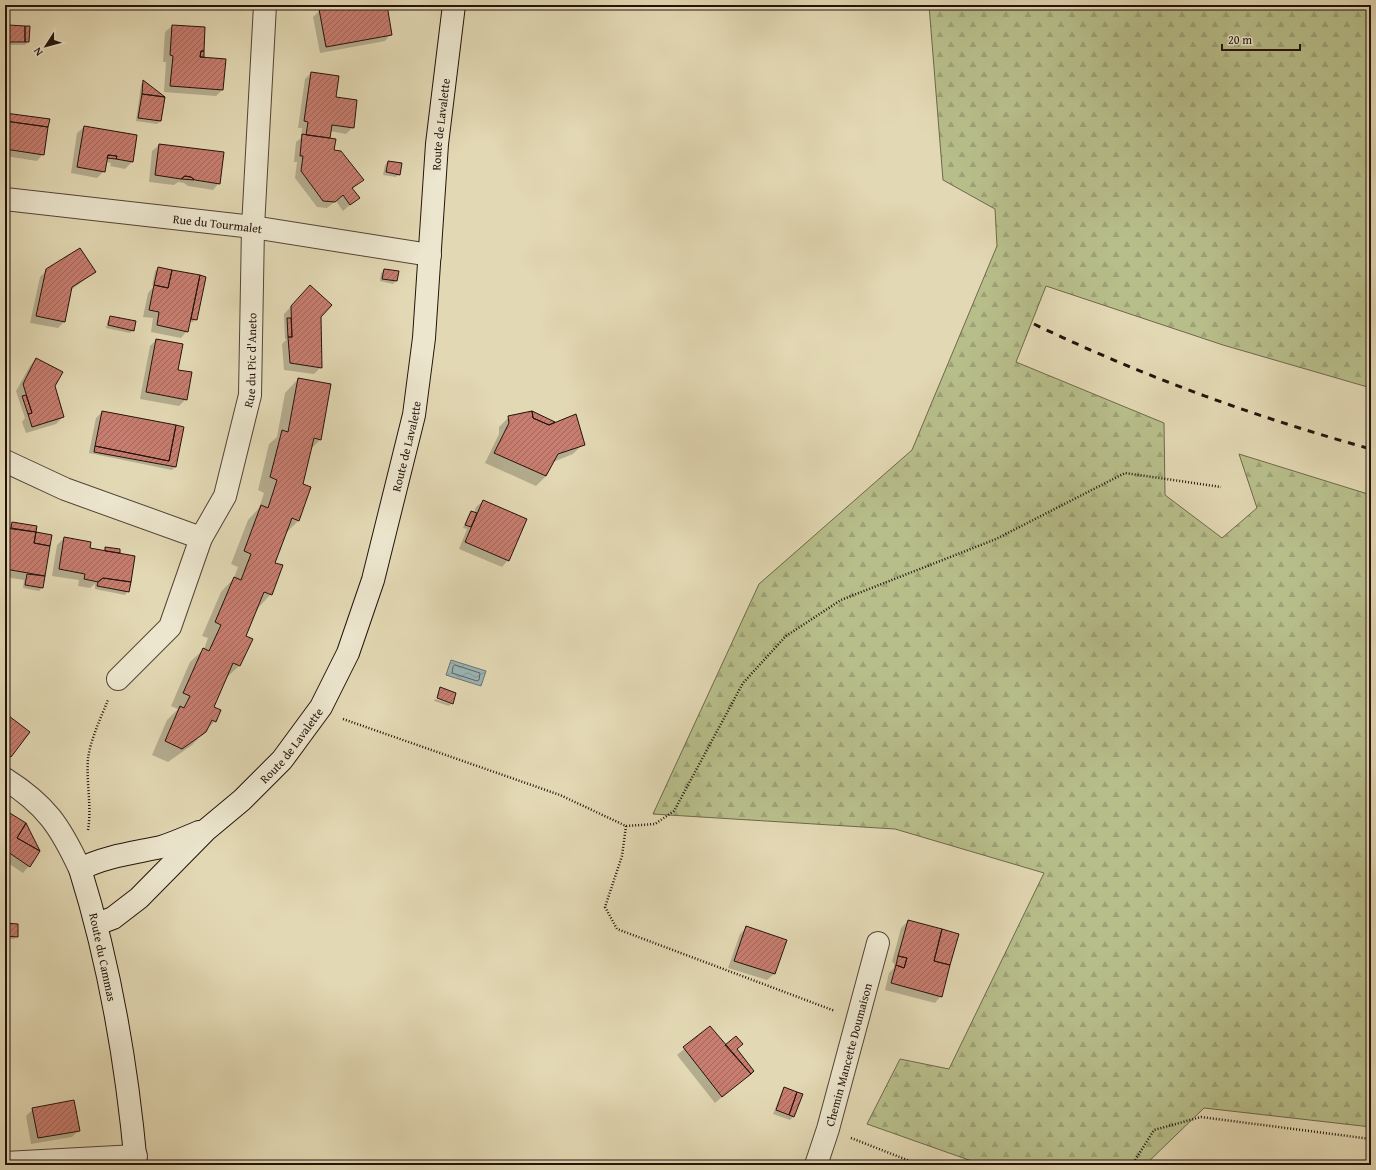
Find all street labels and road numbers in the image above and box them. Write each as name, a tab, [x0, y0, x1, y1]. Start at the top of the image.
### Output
street label: Route de Lavalette	[427, 77, 454, 171]
street label: Rue du Tourmalet	[172, 210, 264, 237]
street label: Rue du Pic d'Aneto	[239, 313, 260, 409]
street label: Route de Lavalette	[387, 399, 424, 493]
street label: Route de Lavalette	[255, 703, 327, 787]
street label: Route du Cammas	[85, 911, 121, 1003]
street label: Chemin Mancette Doumaison	[821, 981, 875, 1128]

